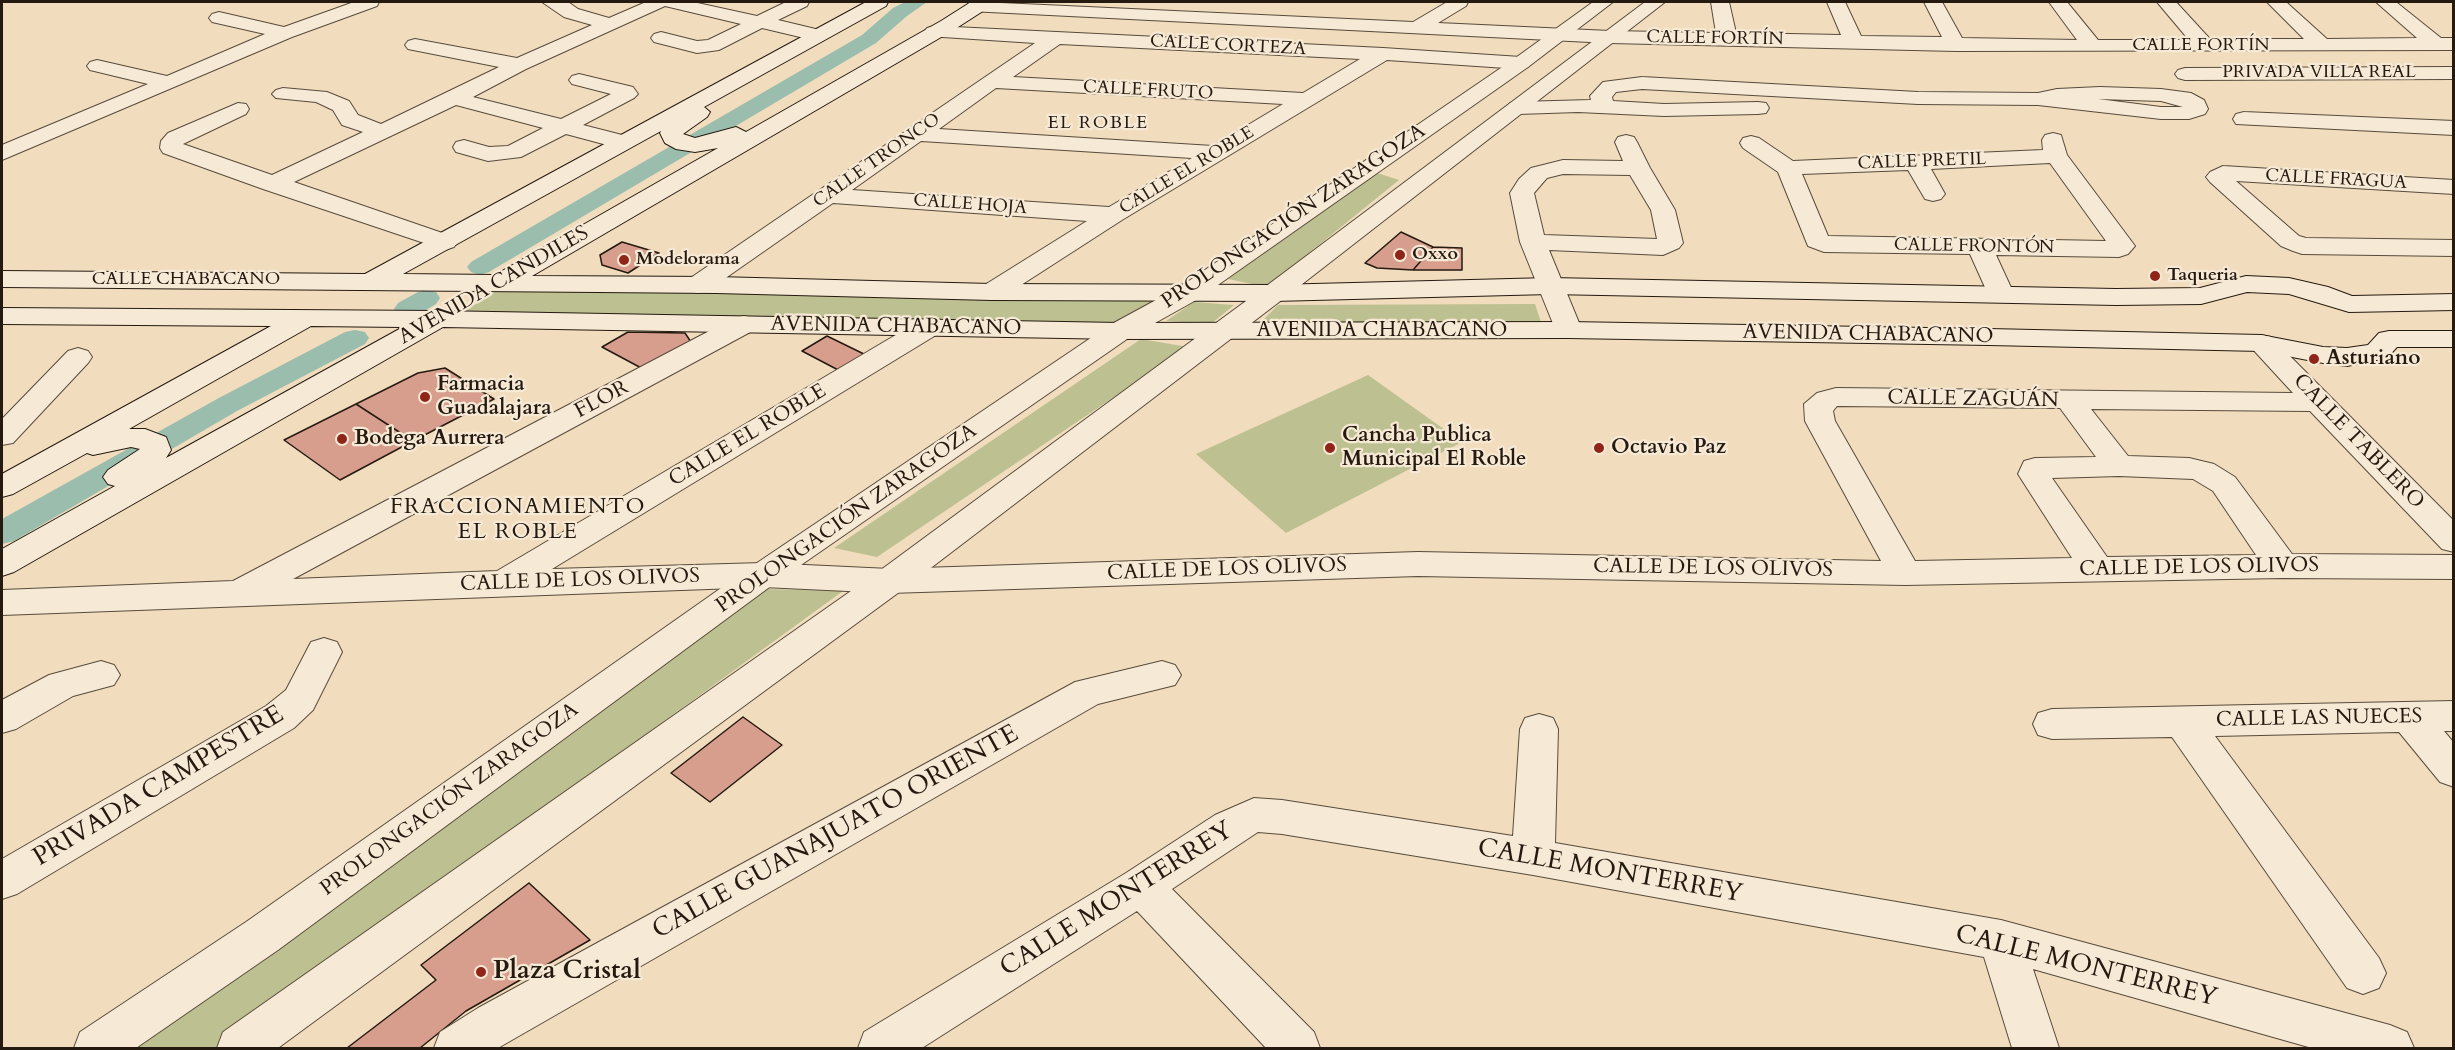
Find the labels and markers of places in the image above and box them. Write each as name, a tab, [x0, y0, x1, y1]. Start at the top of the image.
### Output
place label: Oxxo	[1412, 244, 1458, 266]
marker: Oxxo	[1393, 248, 1407, 262]
place label: Modelorama	[636, 249, 740, 271]
marker: Modelorama	[617, 253, 631, 267]
place label: Taqueria	[2167, 265, 2238, 287]
marker: Taqueria	[2148, 269, 2162, 283]
place label: Asturiano	[2326, 346, 2421, 372]
marker: Asturiano	[2307, 352, 2321, 366]
place label: Farmacia Guadalajara	[437, 372, 552, 422]
marker: Farmacia Guadalajara	[418, 390, 432, 404]
place label: Cancha Publica Municipal El Roble	[1342, 423, 1527, 473]
place label: Bodega Aurrera	[354, 426, 505, 452]
marker: Bodega Aurrera	[335, 432, 349, 446]
place label: Octavio Paz	[1611, 435, 1726, 461]
marker: Cancha Publica Municipal El Roble	[1323, 441, 1337, 455]
marker: Octavio Paz	[1592, 441, 1606, 455]
place label: Plaza Cristal	[493, 956, 641, 988]
marker: Plaza Cristal	[474, 965, 488, 979]

